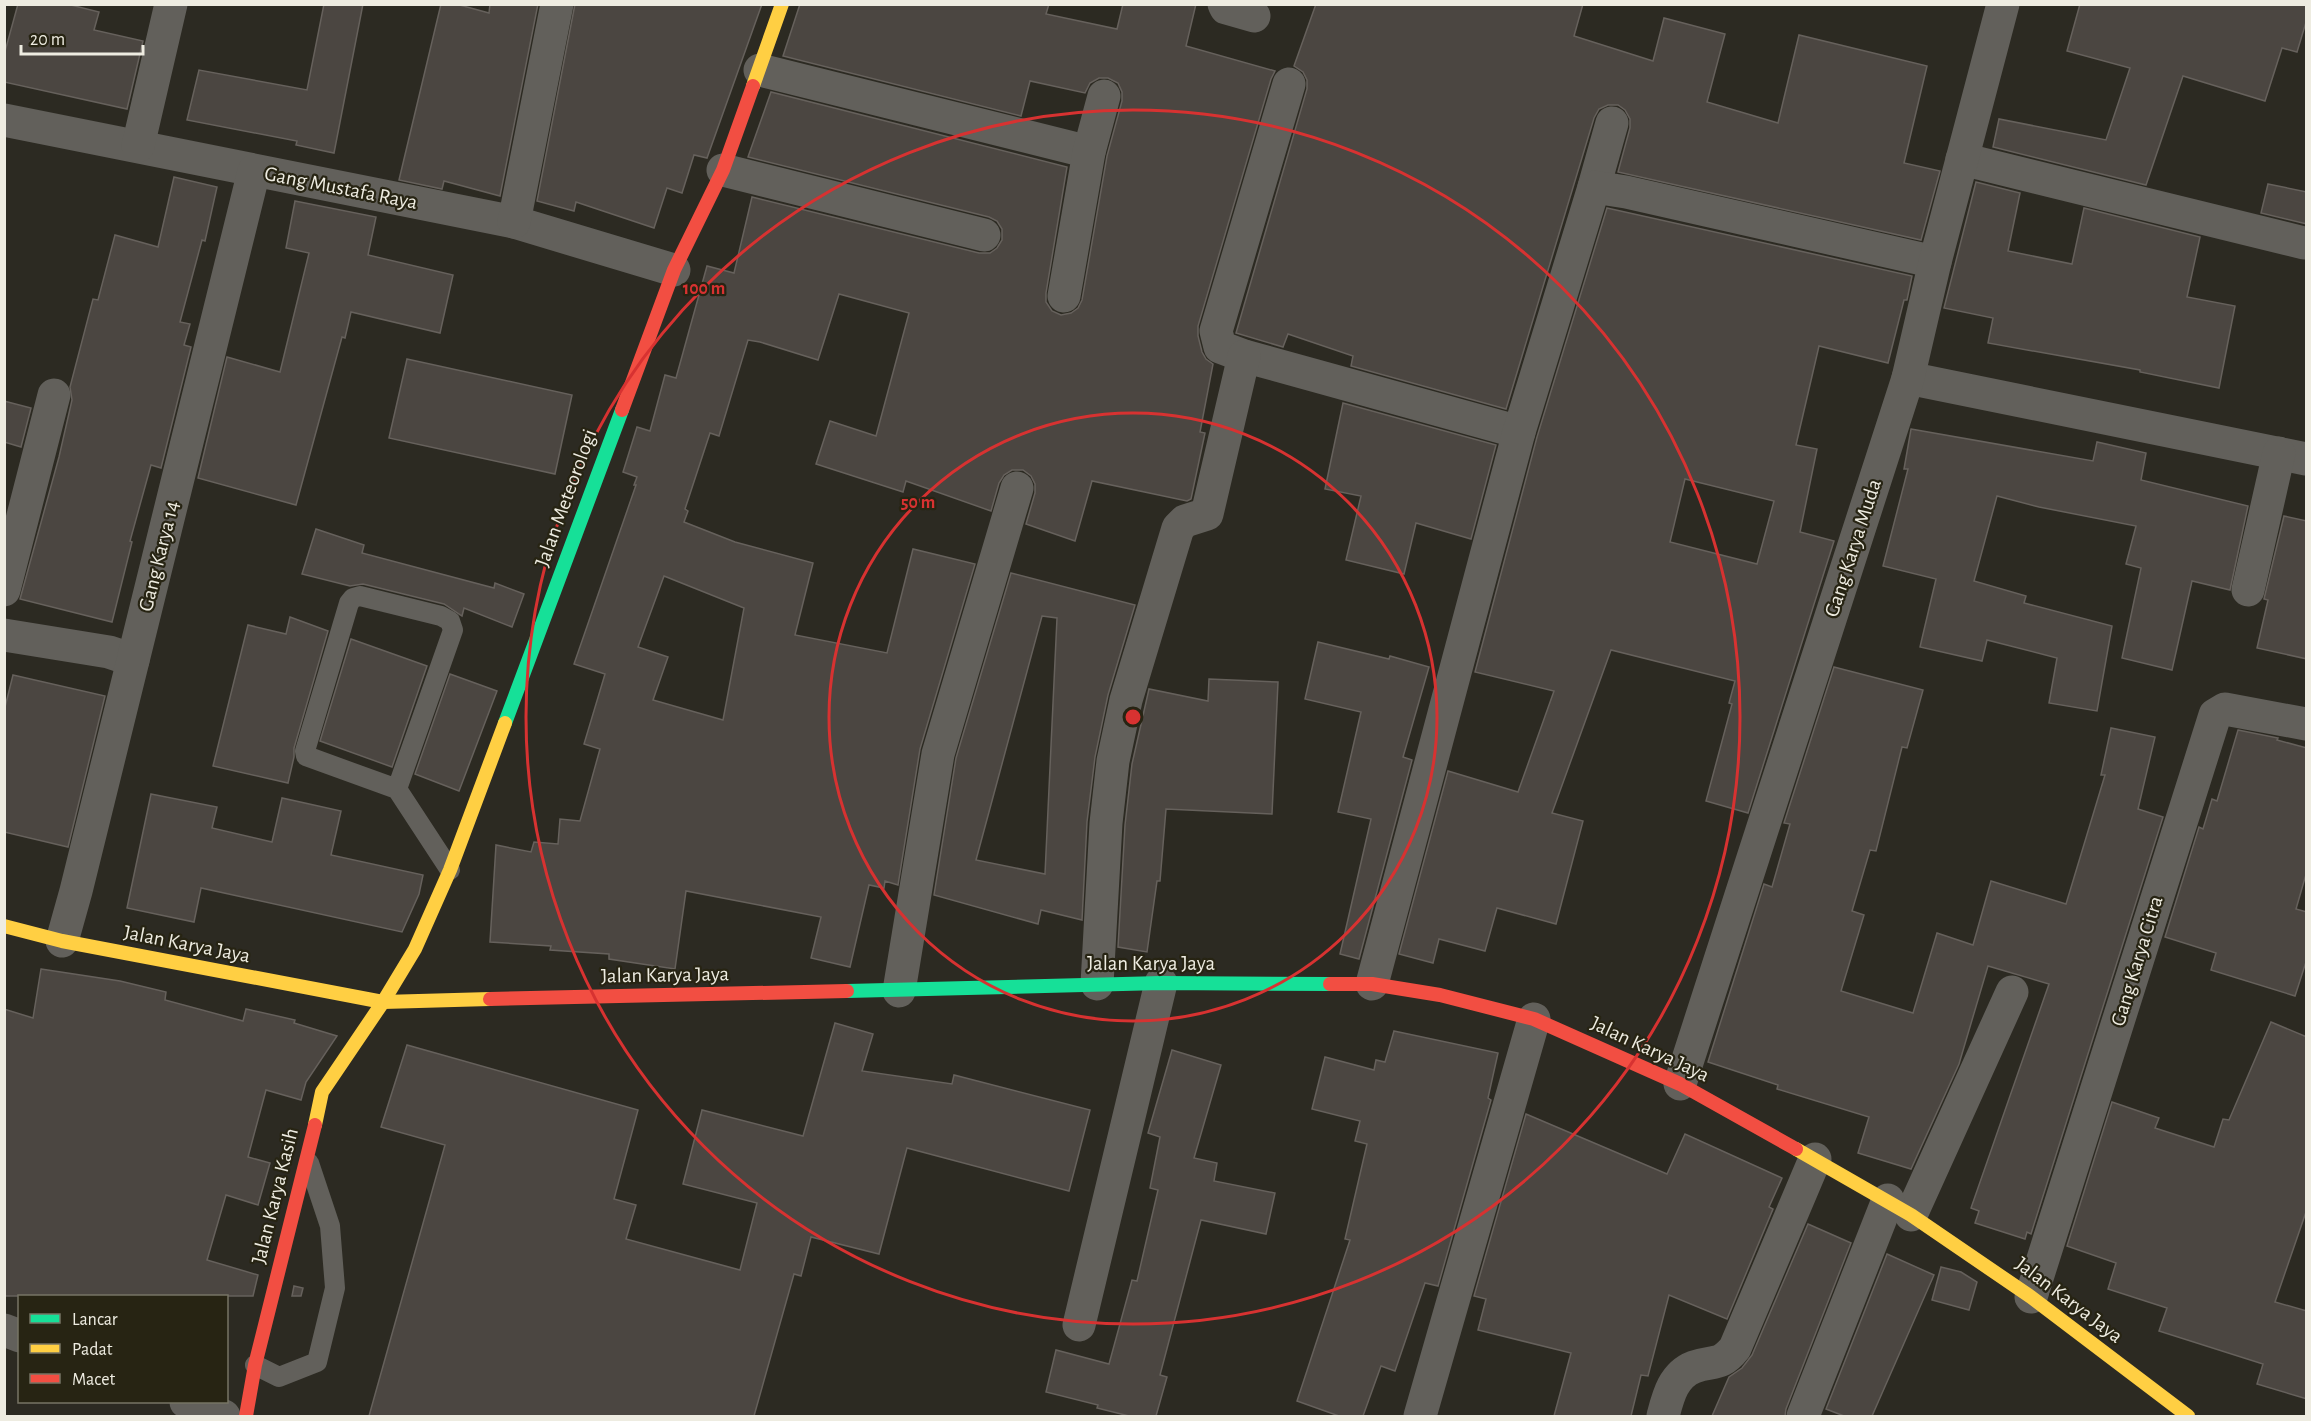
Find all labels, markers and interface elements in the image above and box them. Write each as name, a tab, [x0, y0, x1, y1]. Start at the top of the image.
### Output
scale bar	[21, 18, 142, 56]
text: 20 m	[30, 31, 65, 49]
street label: Gang Mustafa Raya	[263, 163, 420, 213]
text: 100 m	[683, 280, 725, 298]
street label: Jalan Meteorologi	[531, 426, 601, 570]
street label: Gang Karya Muda	[1821, 476, 1885, 619]
text: 50 m	[901, 494, 935, 512]
street label: Gang Karya 14	[135, 498, 183, 614]
centre of rings	[1123, 707, 1143, 727]
street label: Gang Karya Citra	[2107, 893, 2167, 1029]
street label: Jalan Karya Jaya	[122, 921, 252, 967]
street label: Jalan Karya Jaya	[1087, 953, 1215, 974]
street label: Jalan Karya Jaya	[601, 963, 730, 987]
street label: Jalan Karya Jaya	[1587, 1012, 1713, 1086]
street label: Jalan Karya Kasih	[248, 1126, 302, 1266]
street label: Jalan Karya Jaya	[2011, 1253, 2127, 1347]
legend	[18, 1295, 228, 1403]
text: Lancar	[72, 1311, 118, 1329]
text: Padat	[72, 1341, 113, 1359]
text: Macet	[72, 1371, 116, 1389]

